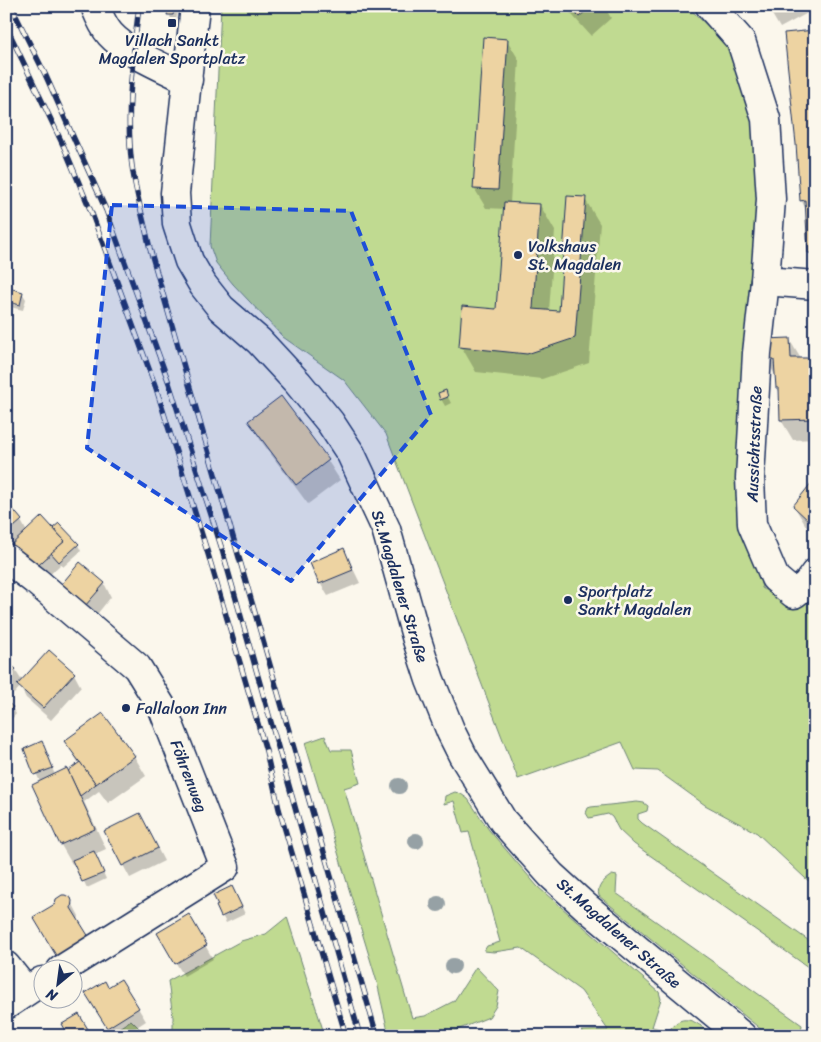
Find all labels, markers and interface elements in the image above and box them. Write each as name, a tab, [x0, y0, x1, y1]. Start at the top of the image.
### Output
marker: Villach Sankt Magdalen Sportplatz	[166, 17, 178, 29]
place label: Villach Sankt Magdalen Sportplatz	[99, 26, 246, 73]
place label: Volkshaus St. Magdalen	[528, 232, 622, 279]
marker: Volkshaus St. Magdalen	[512, 249, 524, 261]
street label: Aussichtsstraße	[737, 385, 771, 504]
street label: St.Magdalener Straße	[363, 506, 437, 666]
place label: Sportplatz Sankt Magdalen	[578, 577, 692, 624]
marker: Sportplatz Sankt Magdalen	[562, 594, 574, 606]
place label: Fallaloon Inn	[136, 694, 227, 723]
marker: Fallaloon Inn	[120, 702, 132, 714]
street label: Föhrenweg	[162, 735, 216, 817]
street label: St.Magdalener Straße	[550, 870, 688, 996]
north arrow	[32, 960, 82, 1010]
text: N	[41, 982, 63, 1009]

